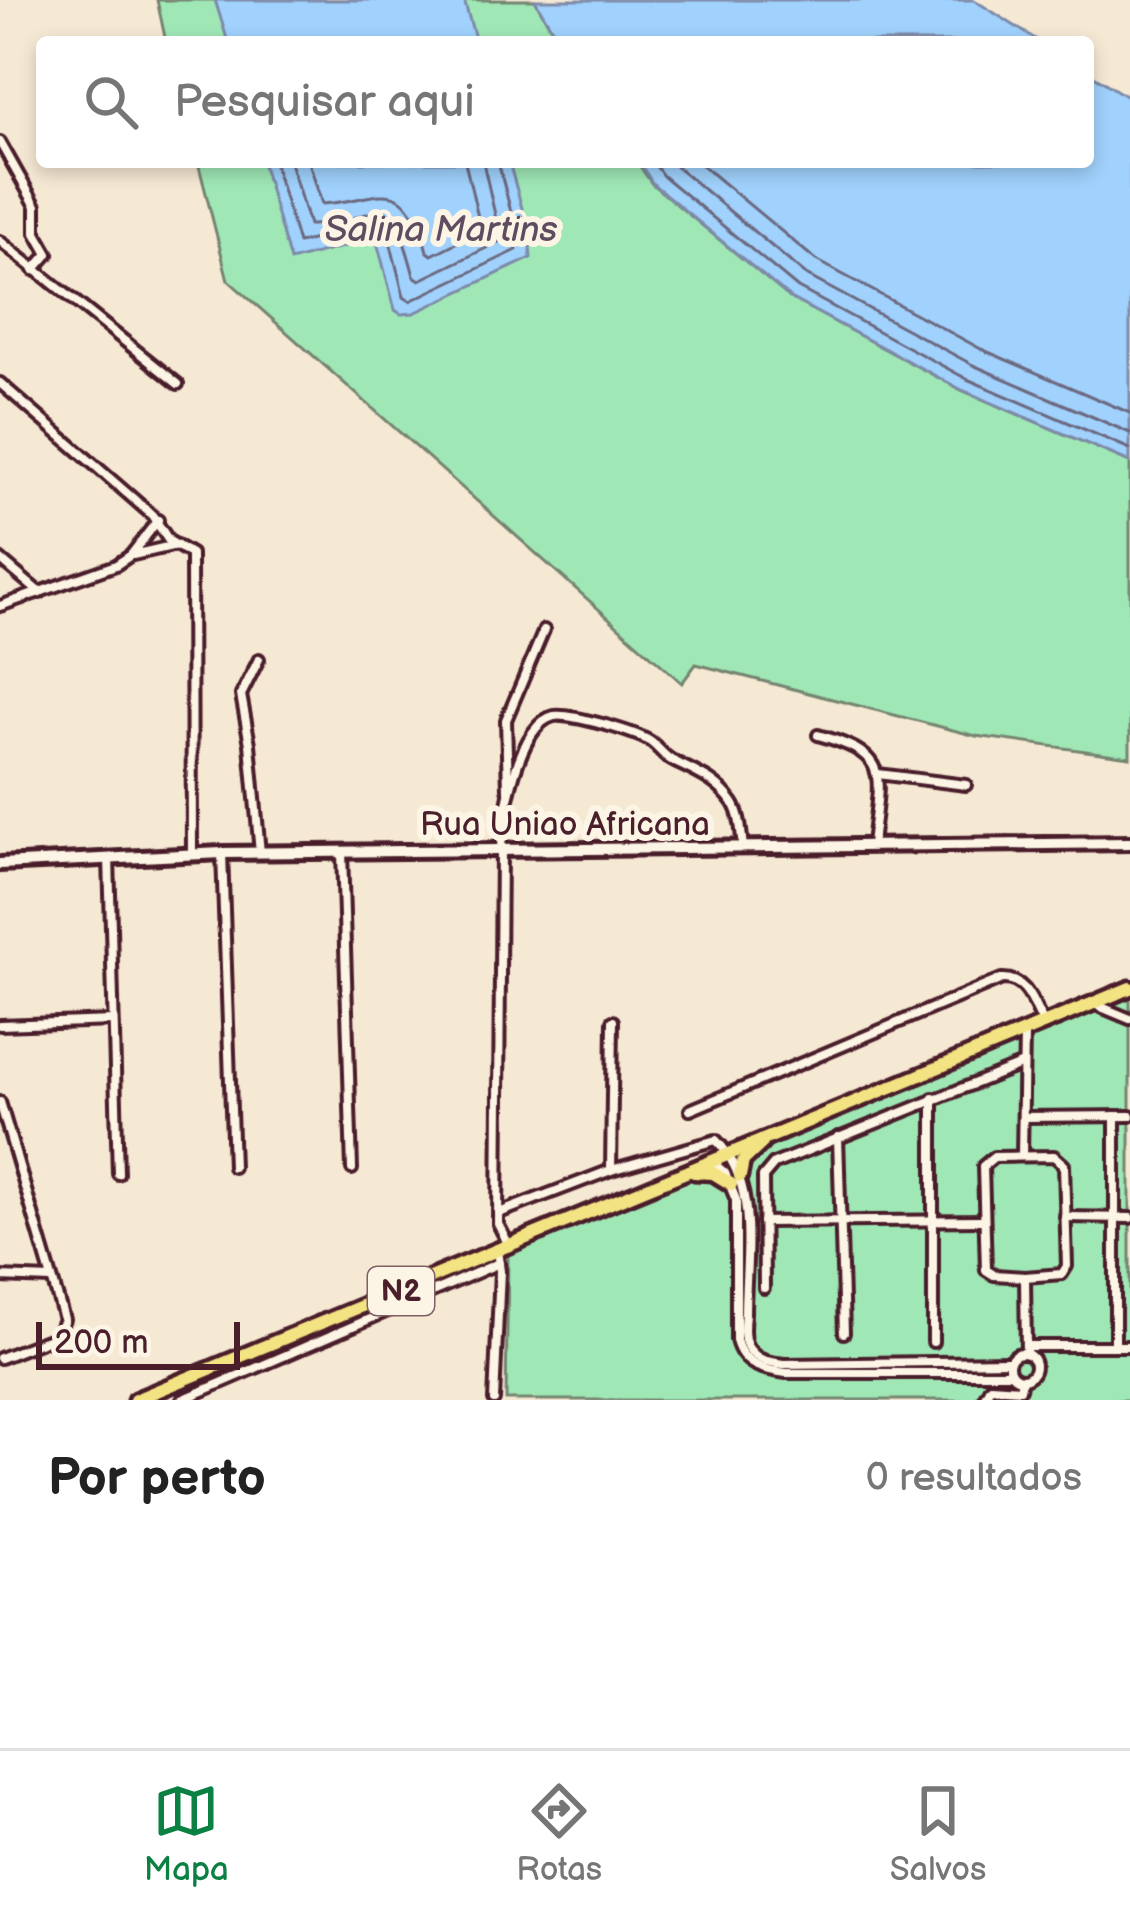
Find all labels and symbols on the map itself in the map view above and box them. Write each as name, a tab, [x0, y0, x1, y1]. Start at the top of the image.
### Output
water label: Salina Martins	[325, 209, 558, 252]
street label: Rua Uniao Africana	[420, 805, 710, 845]
road number: N2	[368, 1267, 434, 1315]
scale bar	[36, 1316, 240, 1369]

